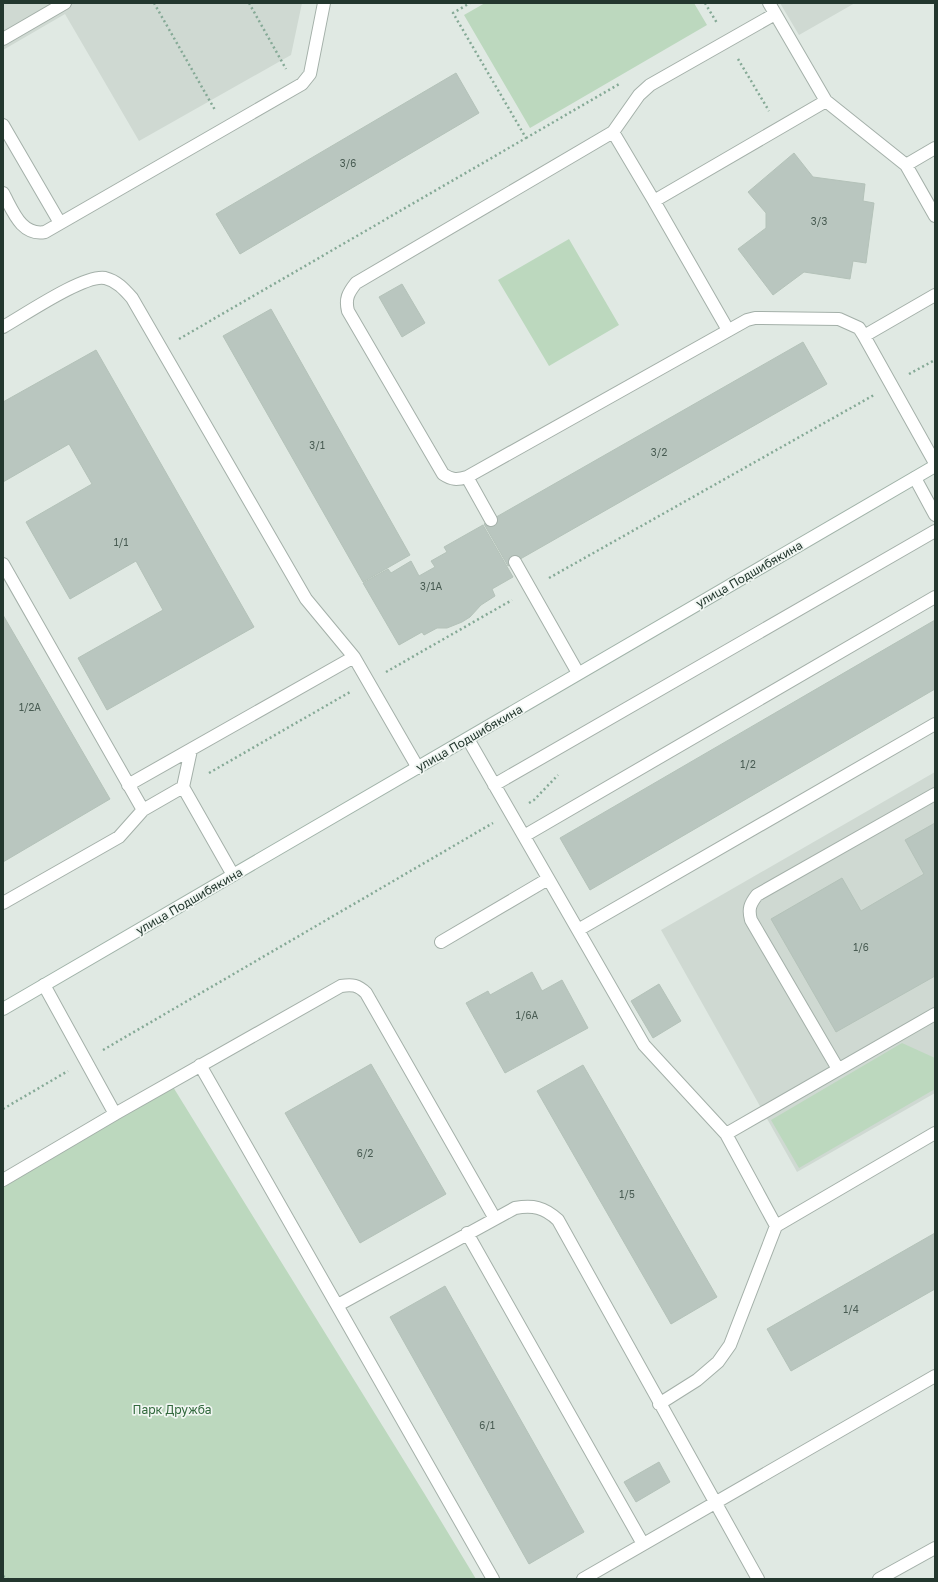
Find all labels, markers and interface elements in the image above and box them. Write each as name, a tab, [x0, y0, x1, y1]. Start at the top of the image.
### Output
house number: 3/6	[340, 157, 356, 169]
house number: 3/3	[811, 215, 827, 227]
house number: 3/1	[309, 439, 325, 451]
house number: 3/2	[651, 446, 667, 458]
house number: 1/1	[114, 536, 128, 548]
street label: улица Подшибякина	[693, 537, 805, 611]
house number: 3/1А	[420, 580, 442, 592]
house number: 1/2А	[19, 701, 41, 713]
street label: улица Подшибякина	[413, 701, 525, 775]
house number: 1/2	[740, 758, 756, 770]
street label: улица Подшибякина	[133, 864, 245, 938]
house number: 1/6	[853, 941, 869, 953]
house number: 1/6А	[516, 1009, 538, 1021]
house number: 6/2	[357, 1147, 374, 1159]
house number: 1/5	[619, 1188, 635, 1200]
house number: 1/4	[843, 1303, 859, 1315]
park label: Парк Дружба	[132, 1402, 212, 1417]
house number: 6/1	[479, 1419, 495, 1431]

